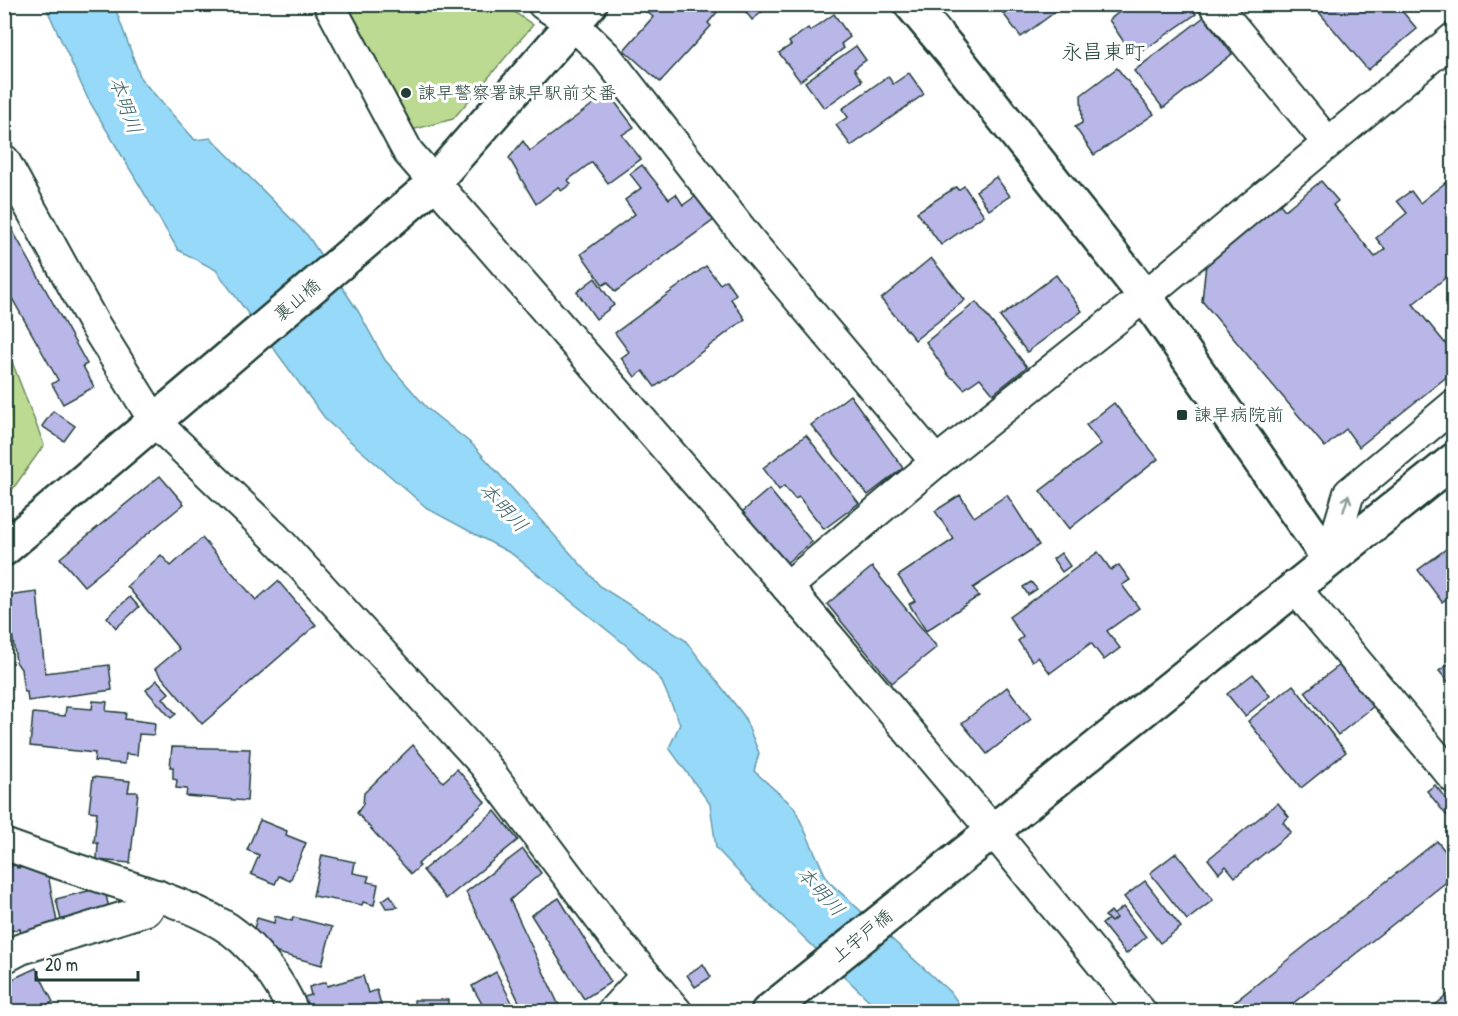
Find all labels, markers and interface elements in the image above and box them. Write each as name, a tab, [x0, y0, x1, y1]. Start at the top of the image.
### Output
district label: 永昌東町	[1061, 37, 1145, 66]
water label: 本明川	[104, 72, 149, 138]
place label: 諫早警察署諫早駅前交番	[418, 80, 616, 105]
marker: 諫早警察署諫早駅前交番	[399, 86, 413, 100]
street label: 裏山橋	[268, 273, 325, 327]
place label: 諫早病院前	[1194, 402, 1284, 427]
marker: 諫早病院前	[1175, 408, 1189, 422]
water label: 本明川	[474, 476, 535, 538]
one-way arrow	[1341, 494, 1352, 513]
water label: 本明川	[791, 859, 851, 922]
street label: 上宇戸橋	[826, 903, 898, 968]
scale bar	[36, 944, 138, 982]
text: 20 m	[45, 952, 78, 977]

